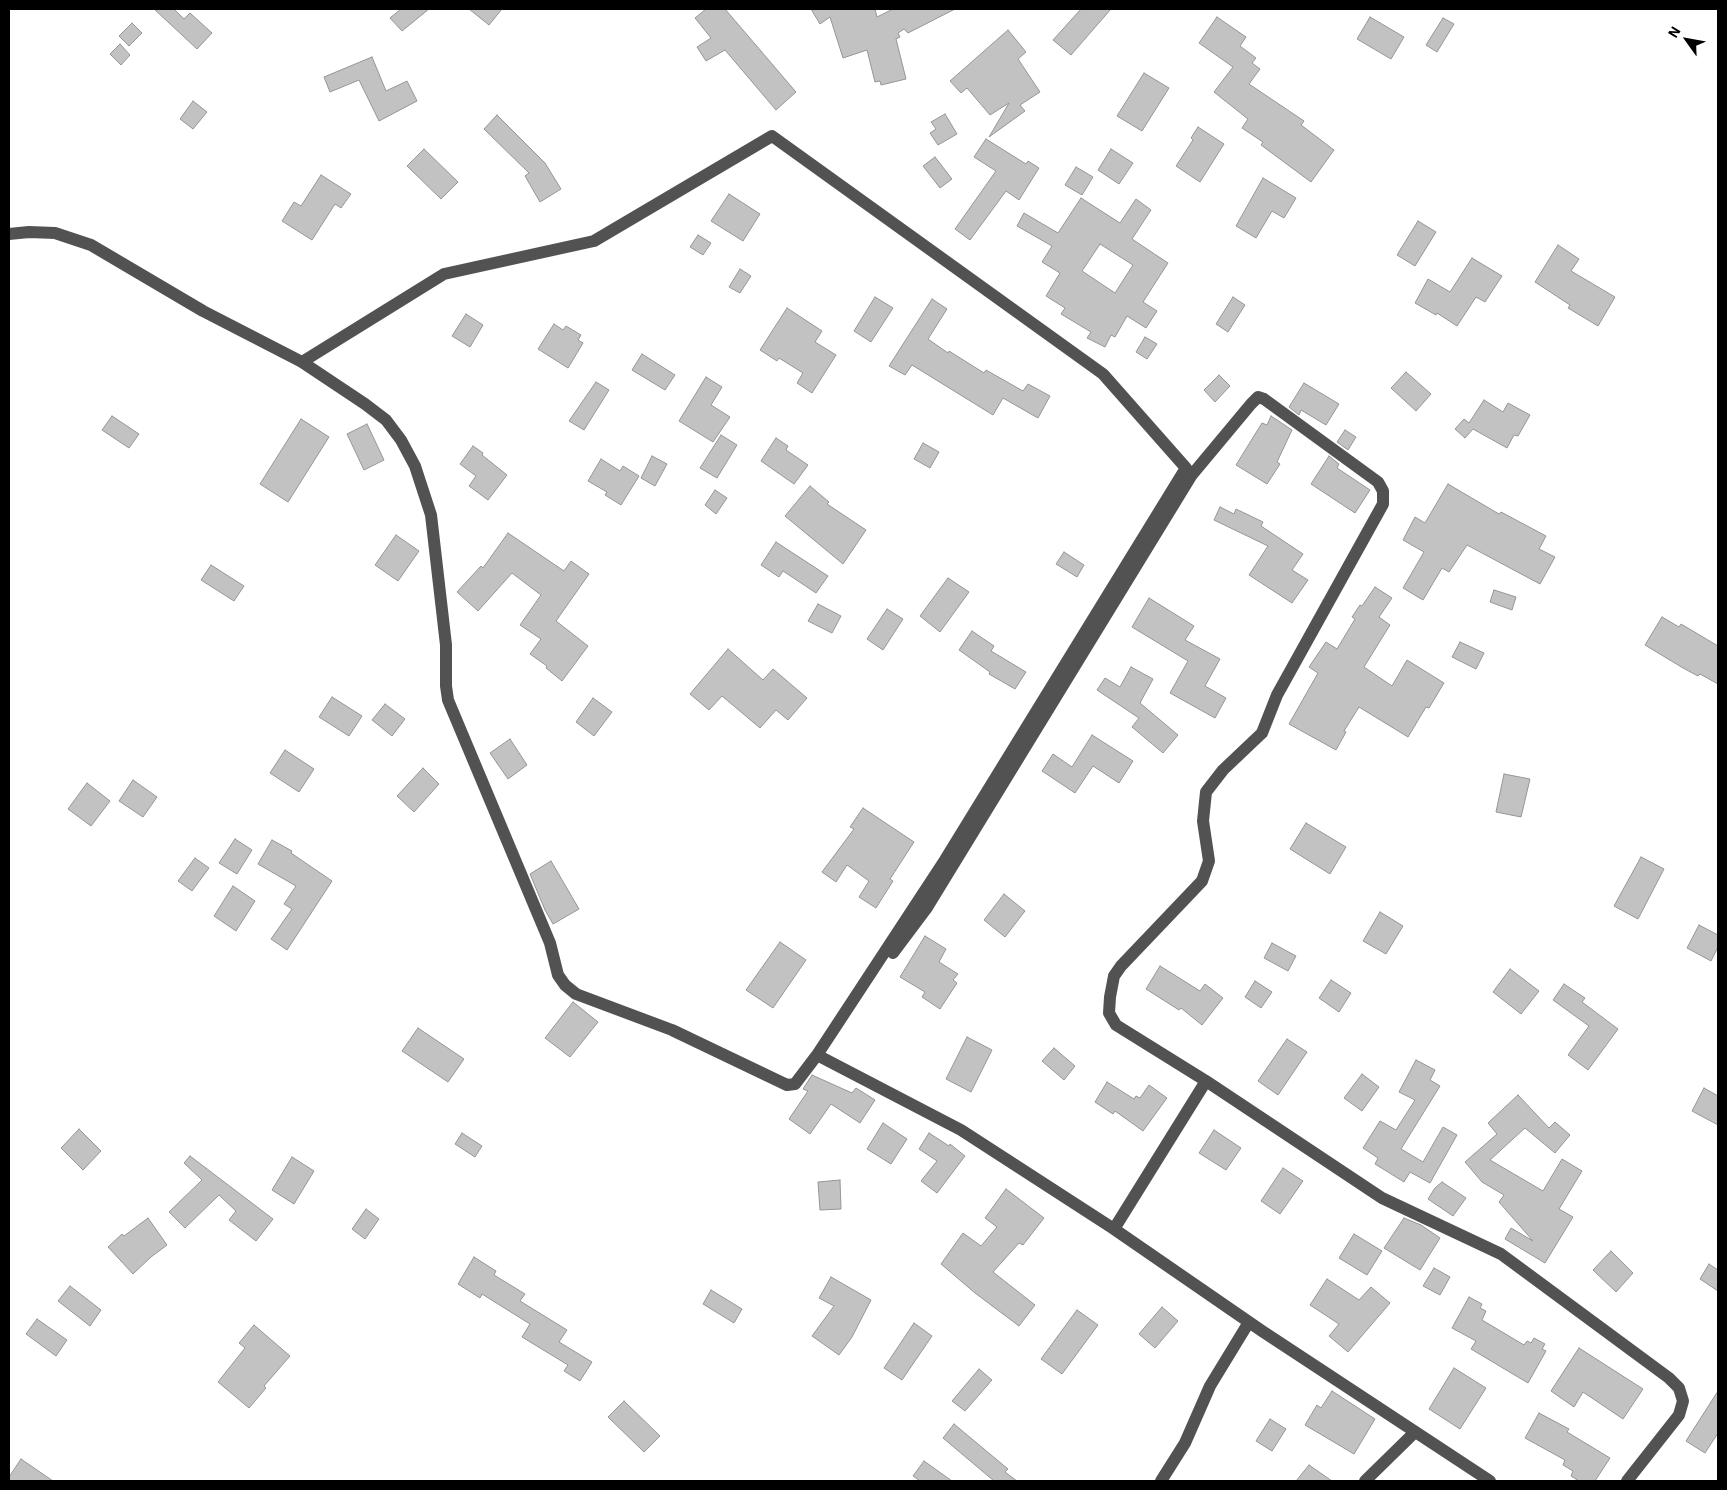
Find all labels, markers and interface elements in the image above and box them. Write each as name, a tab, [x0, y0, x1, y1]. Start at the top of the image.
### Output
north arrow	[1662, 15, 1712, 65]
text: N	[1664, 23, 1685, 41]

